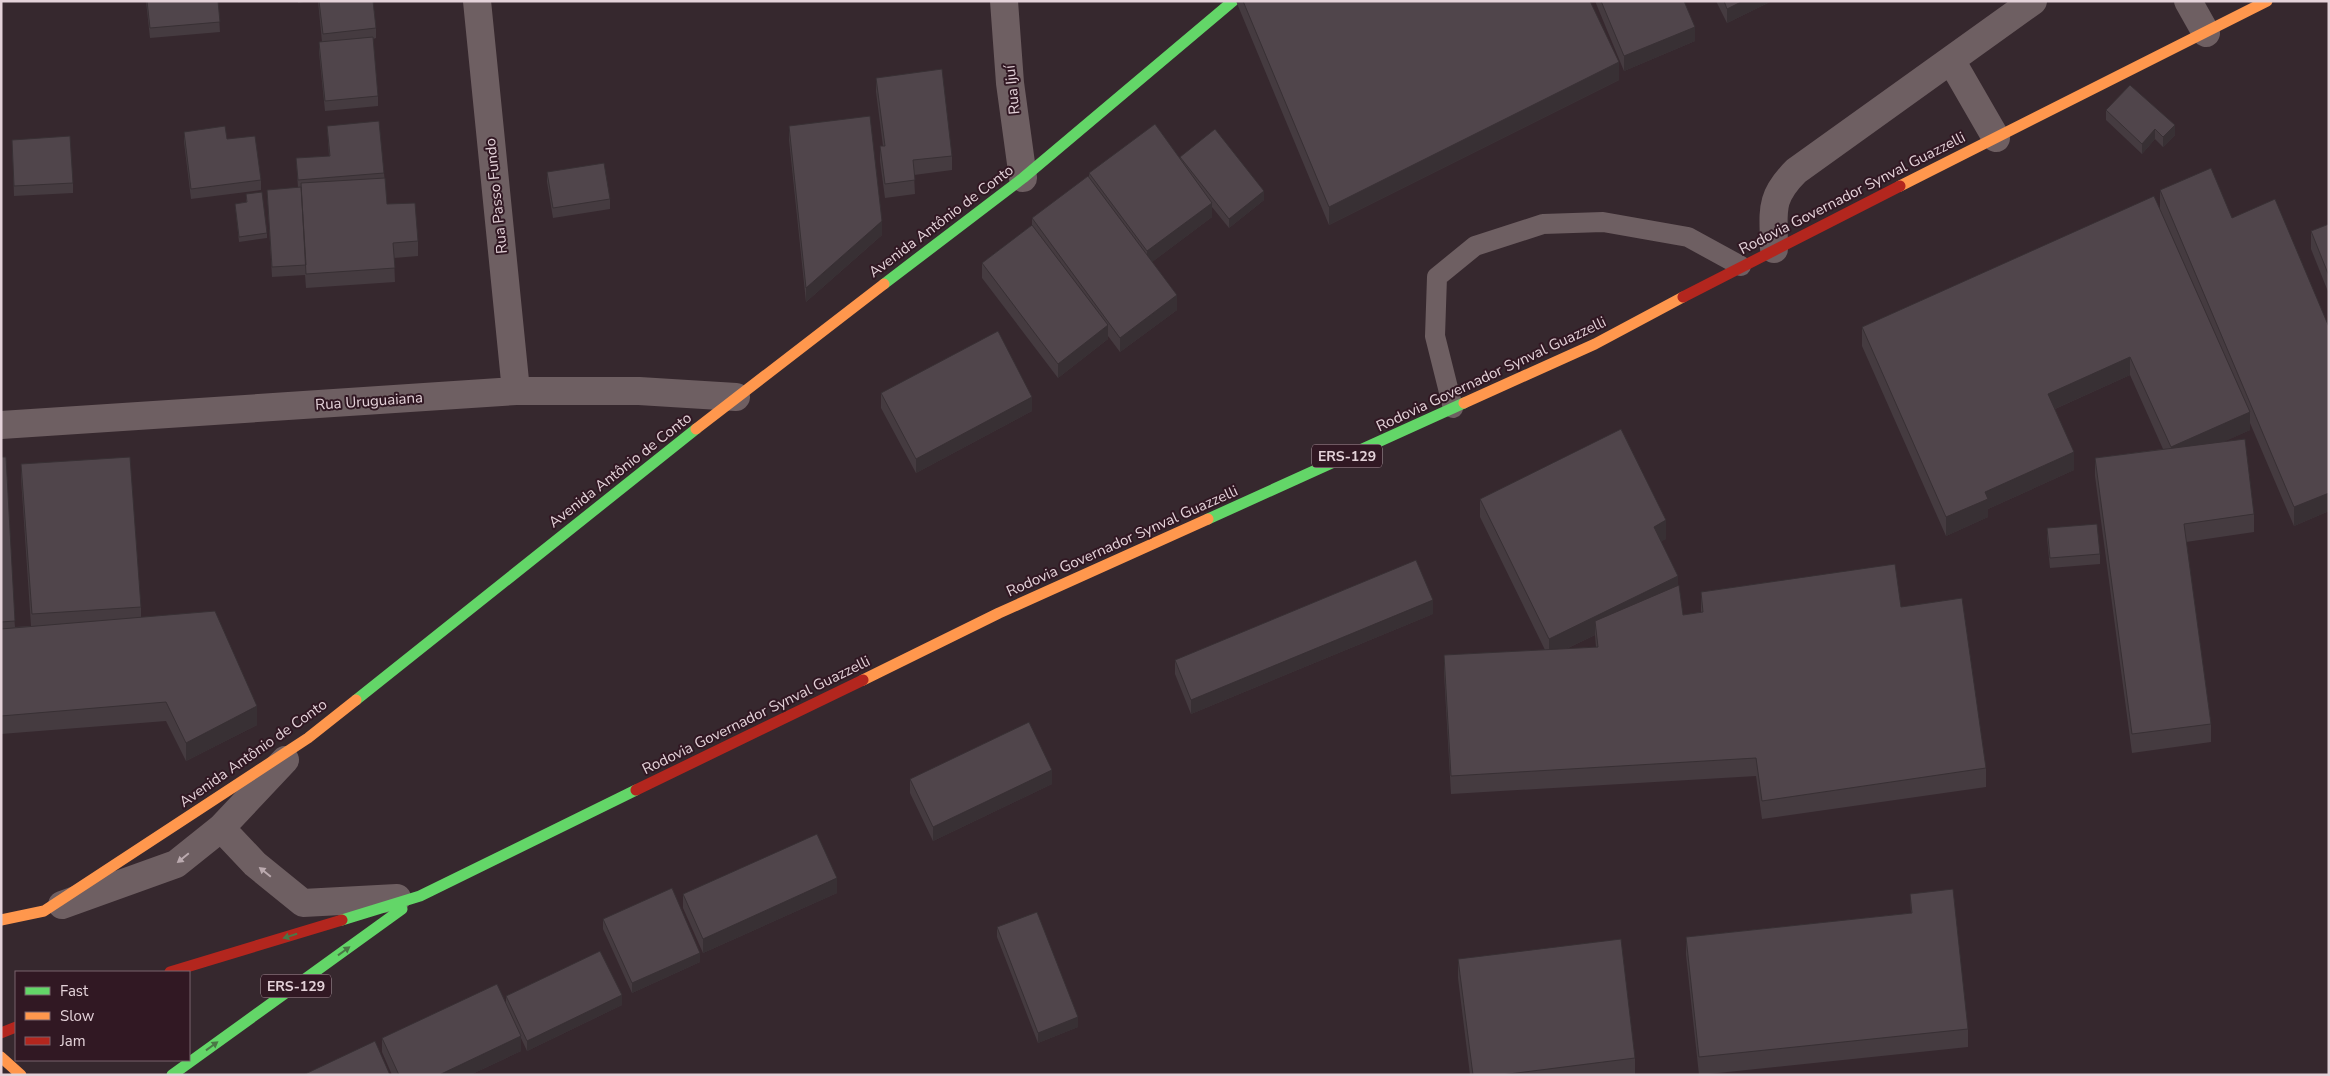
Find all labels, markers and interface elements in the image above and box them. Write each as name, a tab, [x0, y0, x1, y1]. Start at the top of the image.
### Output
street label: Rua Ijuí	[999, 63, 1025, 116]
street label: Rodovia Governador Synval Guazzelli	[1735, 127, 1969, 259]
street label: Rua Passo Fundo	[480, 137, 512, 255]
street label: Avenida Antônio de Conto	[865, 160, 1017, 282]
street label: Rodovia Governador Synval Guazzelli	[1373, 312, 1609, 436]
street label: Rua Uruguaiana	[314, 387, 424, 415]
street label: Avenida Antônio de Conto	[544, 408, 696, 532]
road number: ERS-129	[1312, 444, 1382, 468]
street label: Rodovia Governador Synval Guazzelli	[1003, 481, 1241, 601]
street label: Rodovia Governador Synval Guazzelli	[639, 651, 873, 779]
street label: Avenida Antônio de Conto	[175, 694, 331, 812]
one-way arrow	[177, 853, 190, 864]
one-way arrow	[259, 867, 272, 878]
one-way arrow	[282, 933, 297, 940]
one-way arrow	[337, 946, 351, 956]
legend	[15, 971, 190, 1061]
road number: ERS-129	[261, 974, 331, 998]
text: Fast	[60, 981, 89, 1001]
text: Slow	[60, 1006, 95, 1026]
text: Jam	[59, 1031, 86, 1051]
one-way arrow	[205, 1041, 219, 1051]

